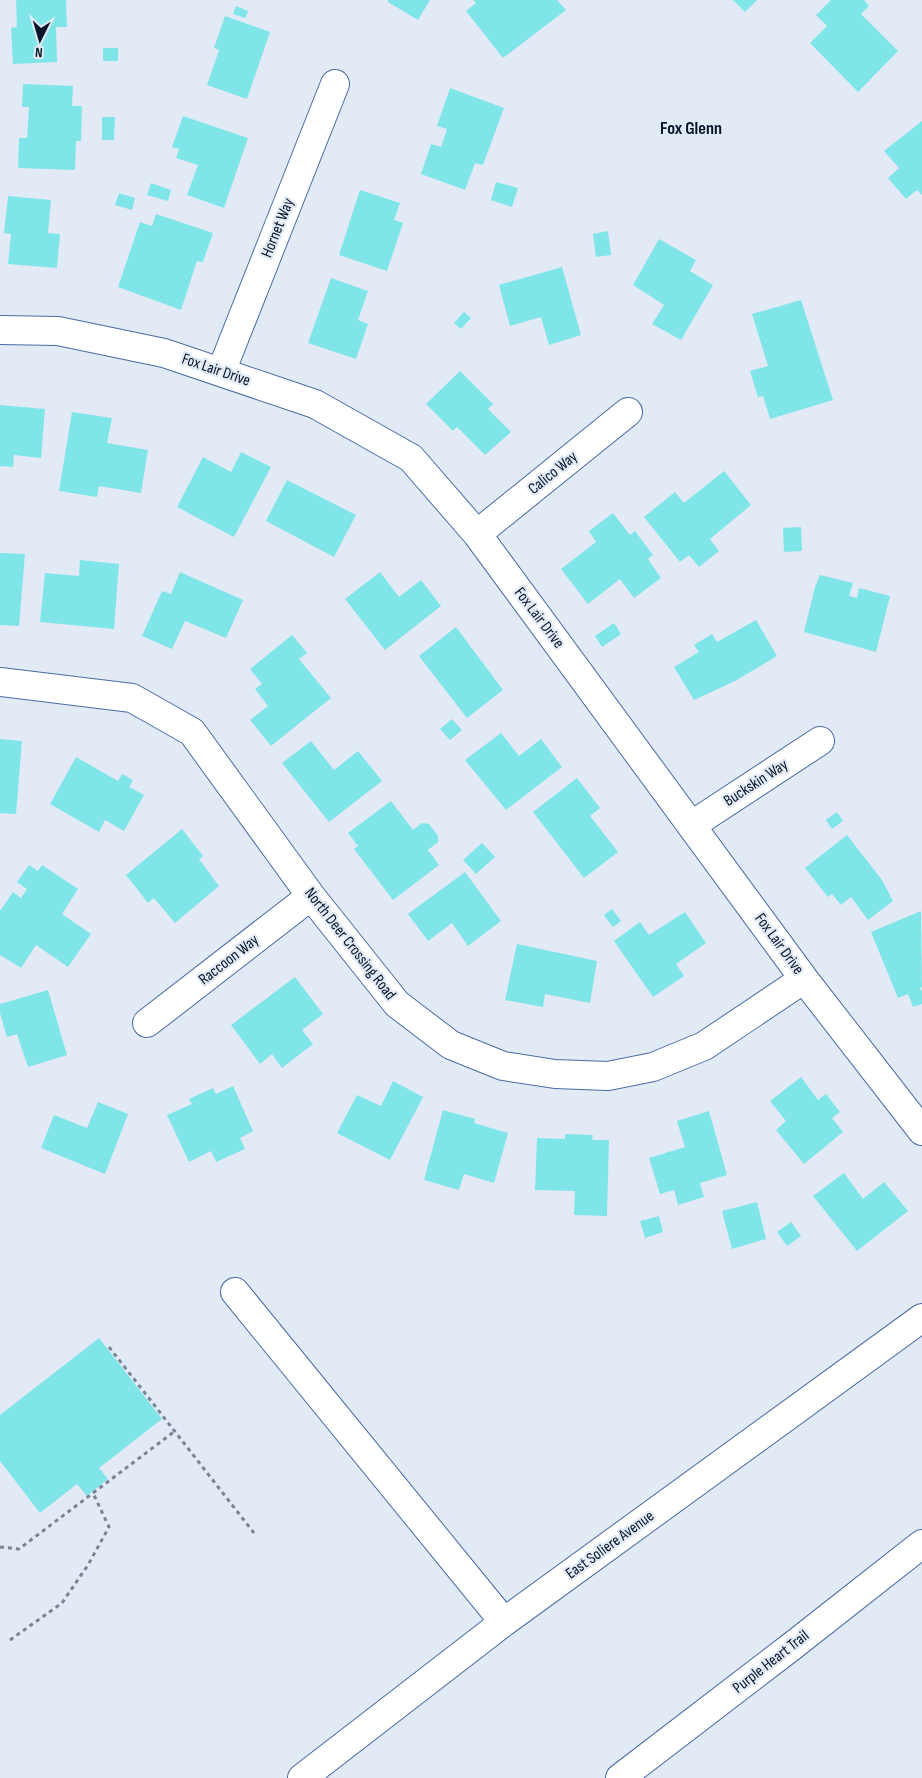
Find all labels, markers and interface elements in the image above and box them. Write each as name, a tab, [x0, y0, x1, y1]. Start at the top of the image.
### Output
north arrow	[15, 15, 65, 65]
text: N	[34, 44, 43, 61]
district label: Fox Glenn	[660, 118, 722, 139]
street label: Hornet Way	[258, 196, 298, 260]
street label: Fox Lair Drive	[179, 349, 253, 391]
street label: Calico Way	[525, 447, 581, 499]
street label: Fox Lair Drive	[510, 584, 568, 652]
street label: Buckskin Way	[720, 755, 792, 811]
street label: North Deer Crossing Road	[300, 884, 400, 1004]
street label: Fox Lair Drive	[750, 910, 808, 978]
street label: Raccoon Way	[195, 931, 263, 989]
street label: East Soliere Avenue	[562, 1507, 658, 1583]
street label: Purple Heart Trail	[729, 1626, 813, 1698]

